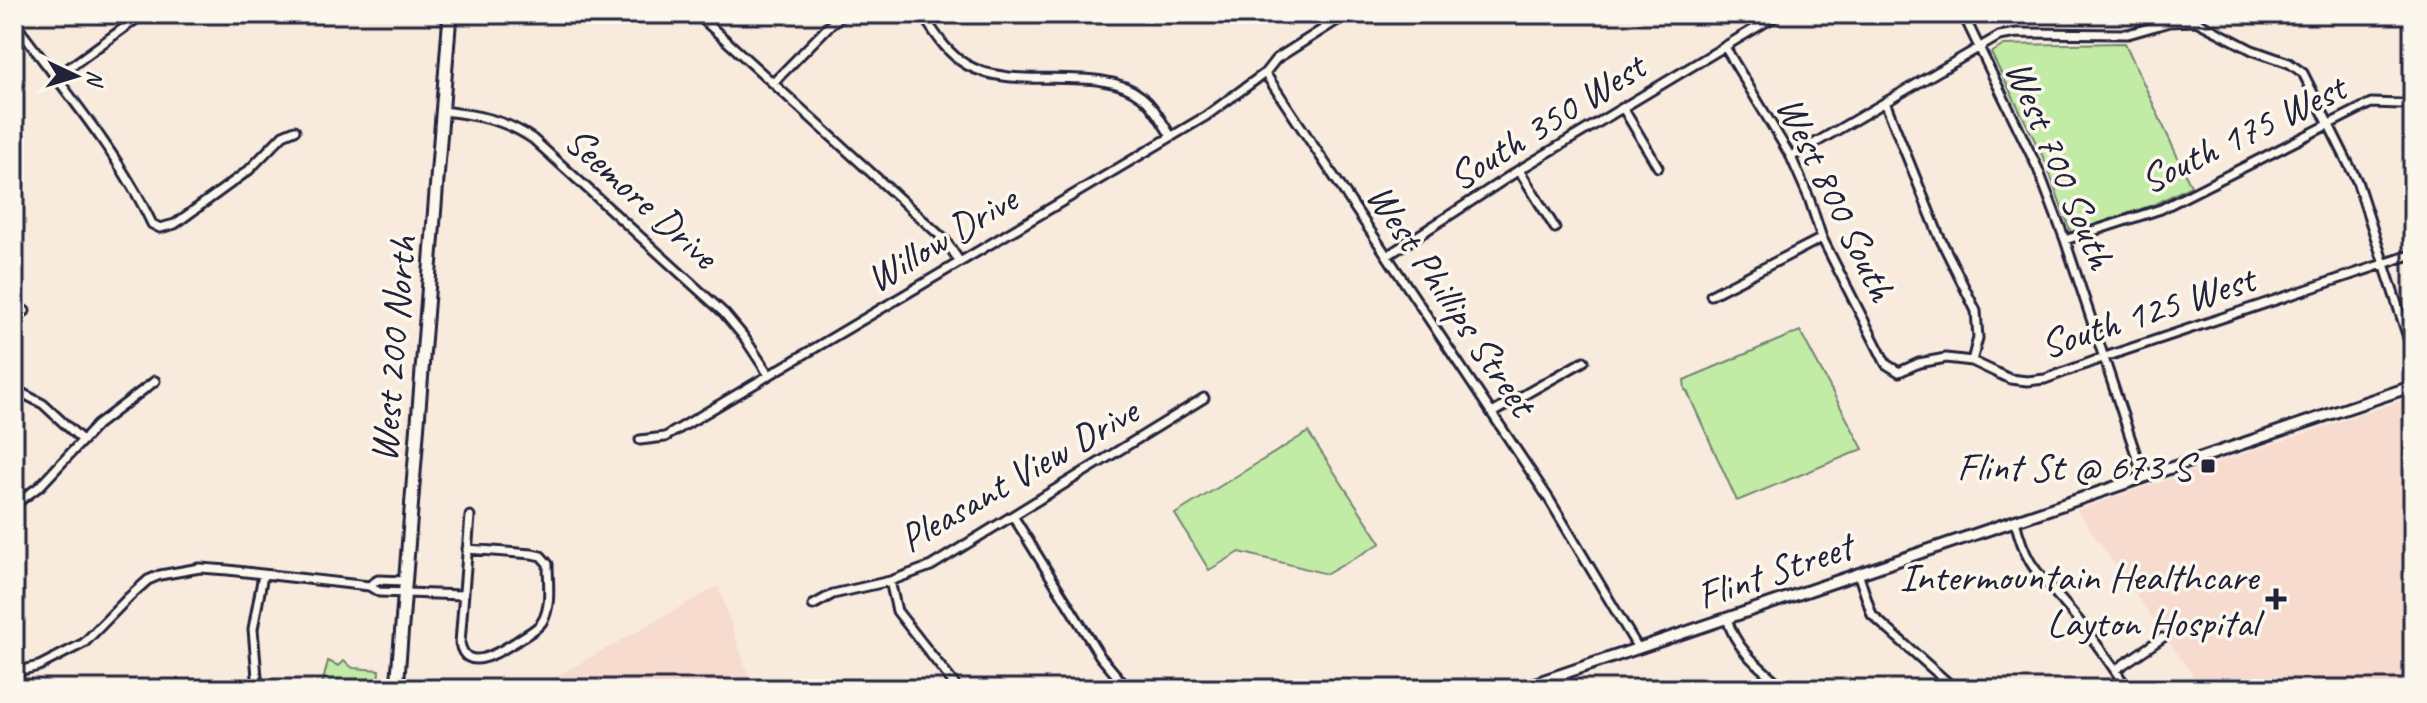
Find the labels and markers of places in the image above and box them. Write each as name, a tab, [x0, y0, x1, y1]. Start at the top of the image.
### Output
place label: Flint St @ 673 S	[1957, 442, 2200, 492]
marker: Flint St @ 673 S	[2199, 457, 2217, 475]
place label: Intermountain Healthcare Layton Hospital	[1900, 552, 2265, 648]
marker: Intermountain Healthcare Layton Hospital	[2265, 588, 2287, 610]

